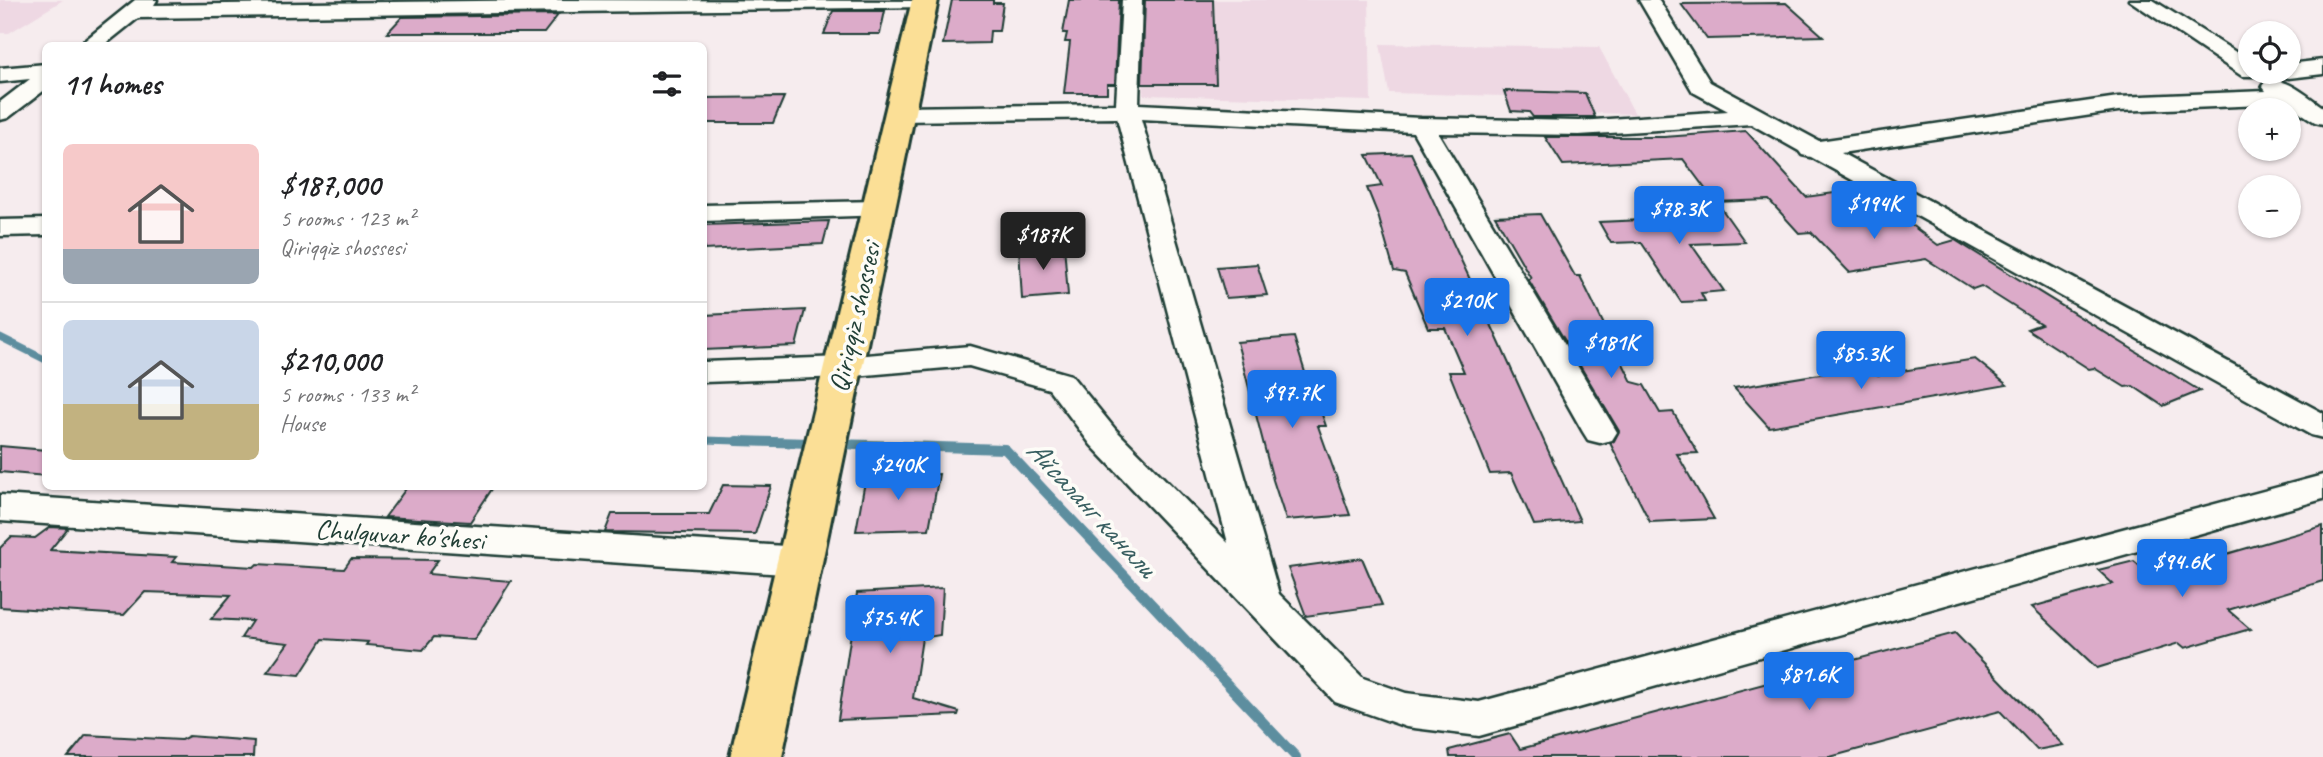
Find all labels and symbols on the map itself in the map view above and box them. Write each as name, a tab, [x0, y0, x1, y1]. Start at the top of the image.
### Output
pin: $194K	[1825, 182, 1923, 241]
pin: $78.3K	[1622, 187, 1736, 246]
pin: $187K	[994, 212, 1092, 272]
street label: Qiriqqiz shossesi	[820, 235, 890, 395]
pin: $210K	[1418, 278, 1516, 338]
pin: $181K	[1562, 320, 1660, 380]
pin: $85.3K	[1804, 332, 1918, 391]
pin: $97.7K	[1235, 370, 1349, 430]
water label: Айсаланг канали	[1019, 431, 1167, 587]
pin: $240K	[849, 442, 947, 502]
street label: Chulquvar ko'shesi	[314, 511, 489, 558]
pin: $94.6K	[2125, 540, 2239, 599]
pin: $75.4K	[833, 596, 947, 655]
pin: $81.6K	[1752, 652, 1866, 712]

